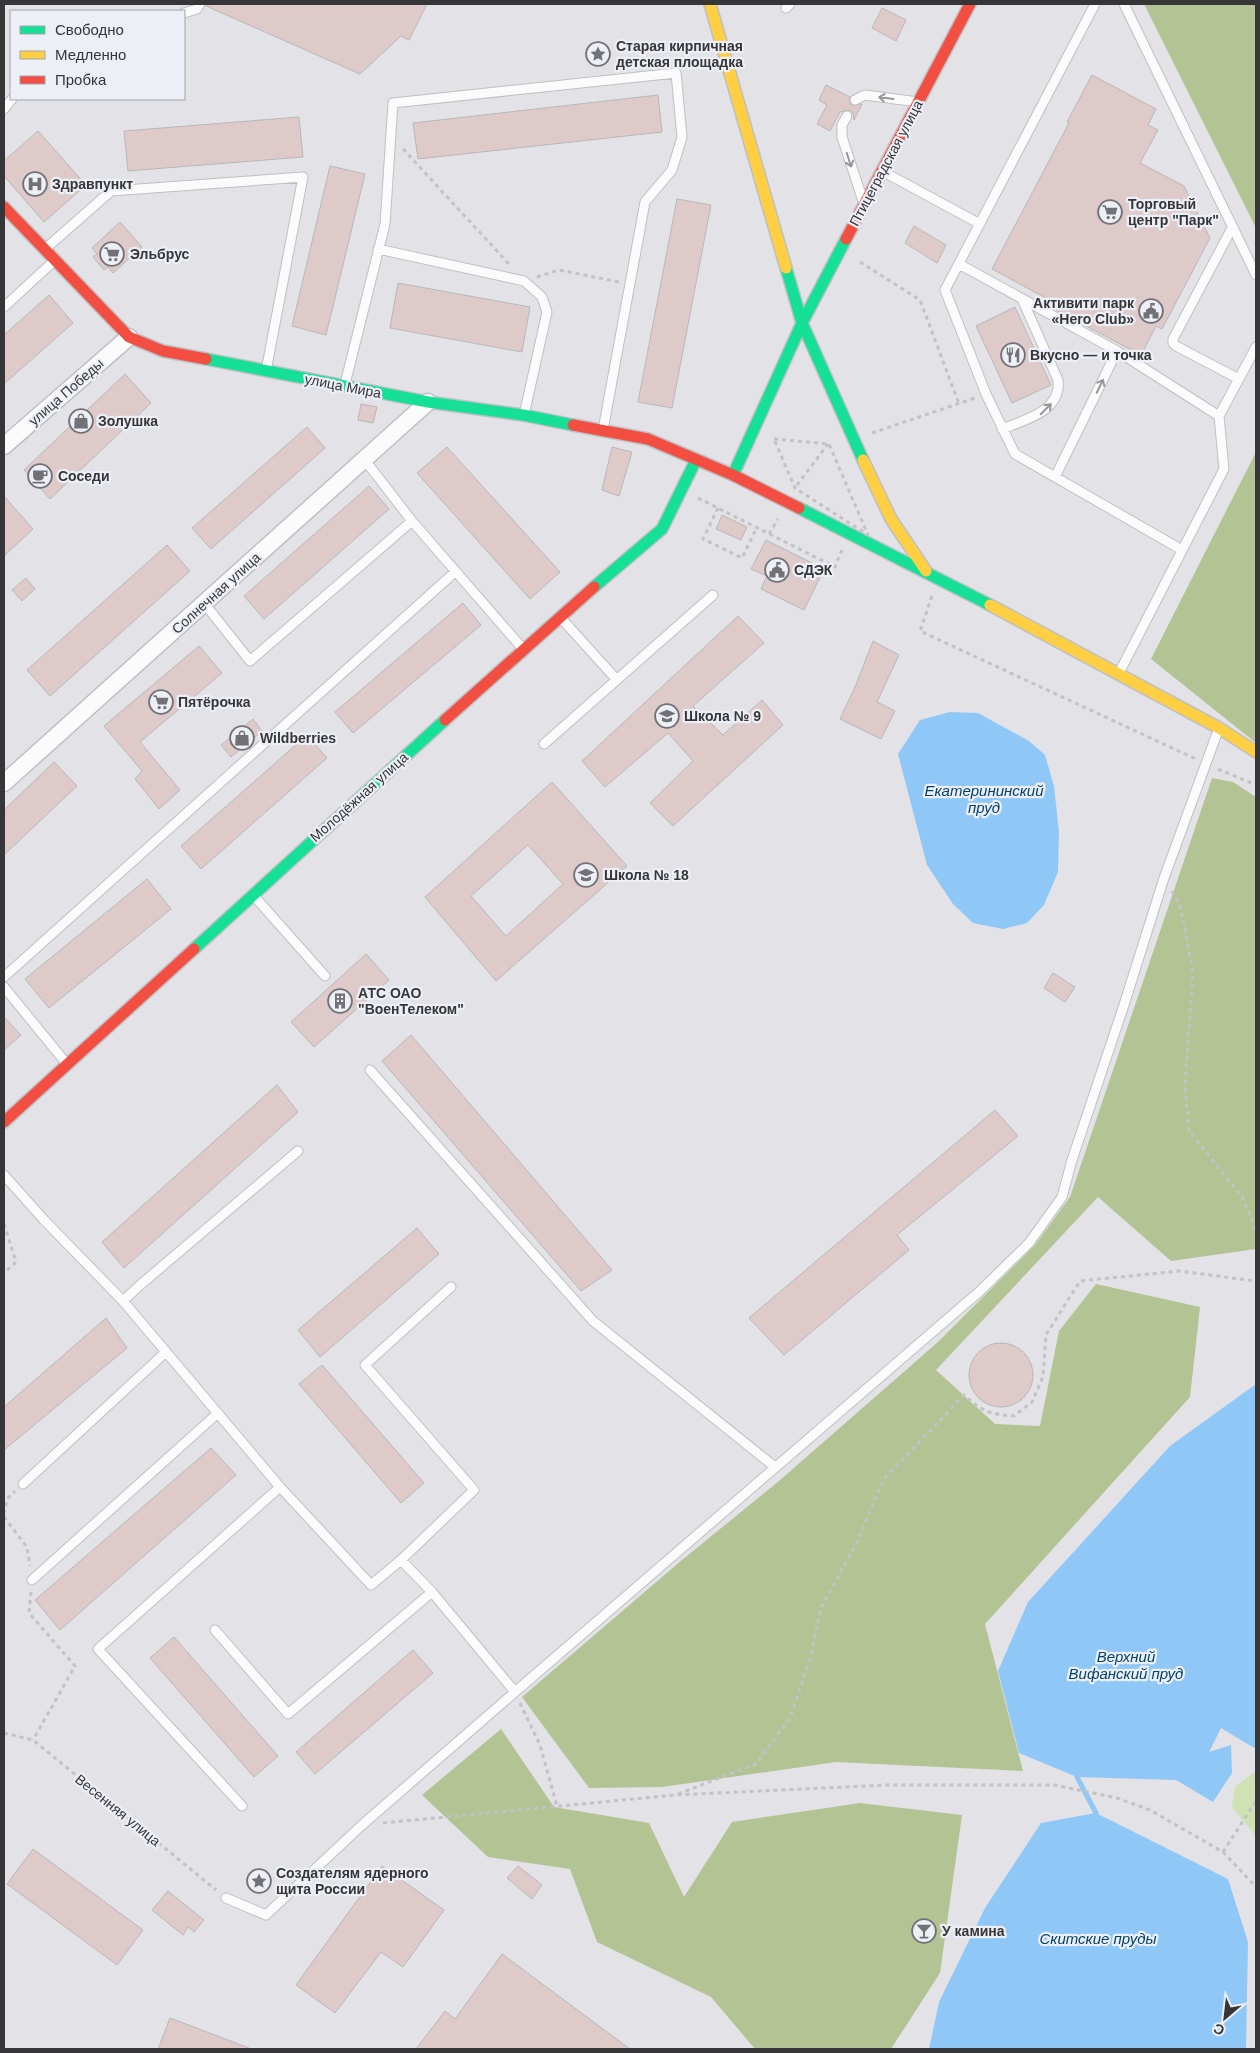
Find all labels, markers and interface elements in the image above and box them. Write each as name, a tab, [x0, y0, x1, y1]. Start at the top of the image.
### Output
legend	[10, 10, 185, 100]
text: Свободно	[55, 21, 124, 38]
place label: Старая кирпичная детская площадка	[616, 38, 743, 70]
place icon: Старая кирпичная детская площадка	[585, 41, 611, 67]
text: Медленно	[55, 46, 126, 63]
text: Пробка	[55, 71, 107, 88]
one-way arrow	[879, 93, 895, 103]
street label: Птицеградская улица	[846, 97, 926, 229]
one-way arrow	[845, 152, 855, 168]
hospital icon: Здравпункт	[22, 171, 48, 197]
place label: Здравпункт	[52, 176, 133, 192]
place label: Торговый центр "Парк"	[1128, 196, 1219, 228]
supermarket icon: Торговый центр "Парк"	[1097, 199, 1123, 225]
supermarket icon: Эльбрус	[99, 241, 125, 267]
place label: Эльбрус	[130, 246, 190, 262]
place label: Активити парк «Hero Club»	[1033, 295, 1135, 327]
public building icon: Активити парк «Hero Club»	[1138, 298, 1164, 324]
restaurant icon: Вкусно — и точка	[1000, 342, 1026, 368]
place label: Вкусно — и точка	[1030, 347, 1152, 363]
street label: улица Победы	[25, 355, 107, 429]
street label: улица Мира	[303, 371, 383, 401]
one-way arrow	[1096, 379, 1105, 394]
one-way arrow	[1039, 403, 1052, 415]
shop icon: Золушка	[68, 408, 94, 434]
place label: Золушка	[98, 413, 158, 429]
cafe icon: Соседи	[27, 463, 53, 489]
place label: Соседи	[58, 468, 110, 484]
street label: Солнечная улица	[168, 549, 264, 637]
public building icon: СДЭК	[764, 557, 790, 583]
place label: СДЭК	[794, 562, 833, 578]
supermarket icon: Пятёрочка	[148, 689, 174, 715]
place label: Пятёрочка	[178, 694, 251, 710]
school or university icon: Школа № 9	[654, 703, 680, 729]
place label: Школа № 9	[684, 708, 761, 724]
shop icon: Wildberries	[229, 725, 255, 751]
place label: Wildberries	[260, 730, 336, 746]
street label: Молодёжная улица	[307, 749, 411, 845]
water label: Екатерининский пруд	[924, 782, 1044, 816]
school or university icon: Школа № 18	[573, 862, 599, 888]
place label: Школа № 18	[604, 867, 689, 883]
place label: АТС ОАО "ВоенТелеком"	[358, 985, 464, 1017]
building icon: АТС ОАО "ВоенТелеком"	[327, 988, 353, 1014]
water label: Верхний Вифанский пруд	[1069, 1648, 1183, 1682]
street label: Весенняя улица	[72, 1771, 164, 1849]
place label: Создателям ядерного щита России	[276, 1865, 429, 1897]
place icon: Создателям ядерного щита России	[246, 1868, 272, 1894]
bar icon: У камина	[911, 1918, 937, 1944]
place label: У камина	[942, 1923, 1005, 1939]
water label: Скитские пруды	[1040, 1930, 1156, 1947]
north arrow	[1200, 1993, 1250, 2043]
text: С	[1211, 2020, 1227, 2039]

